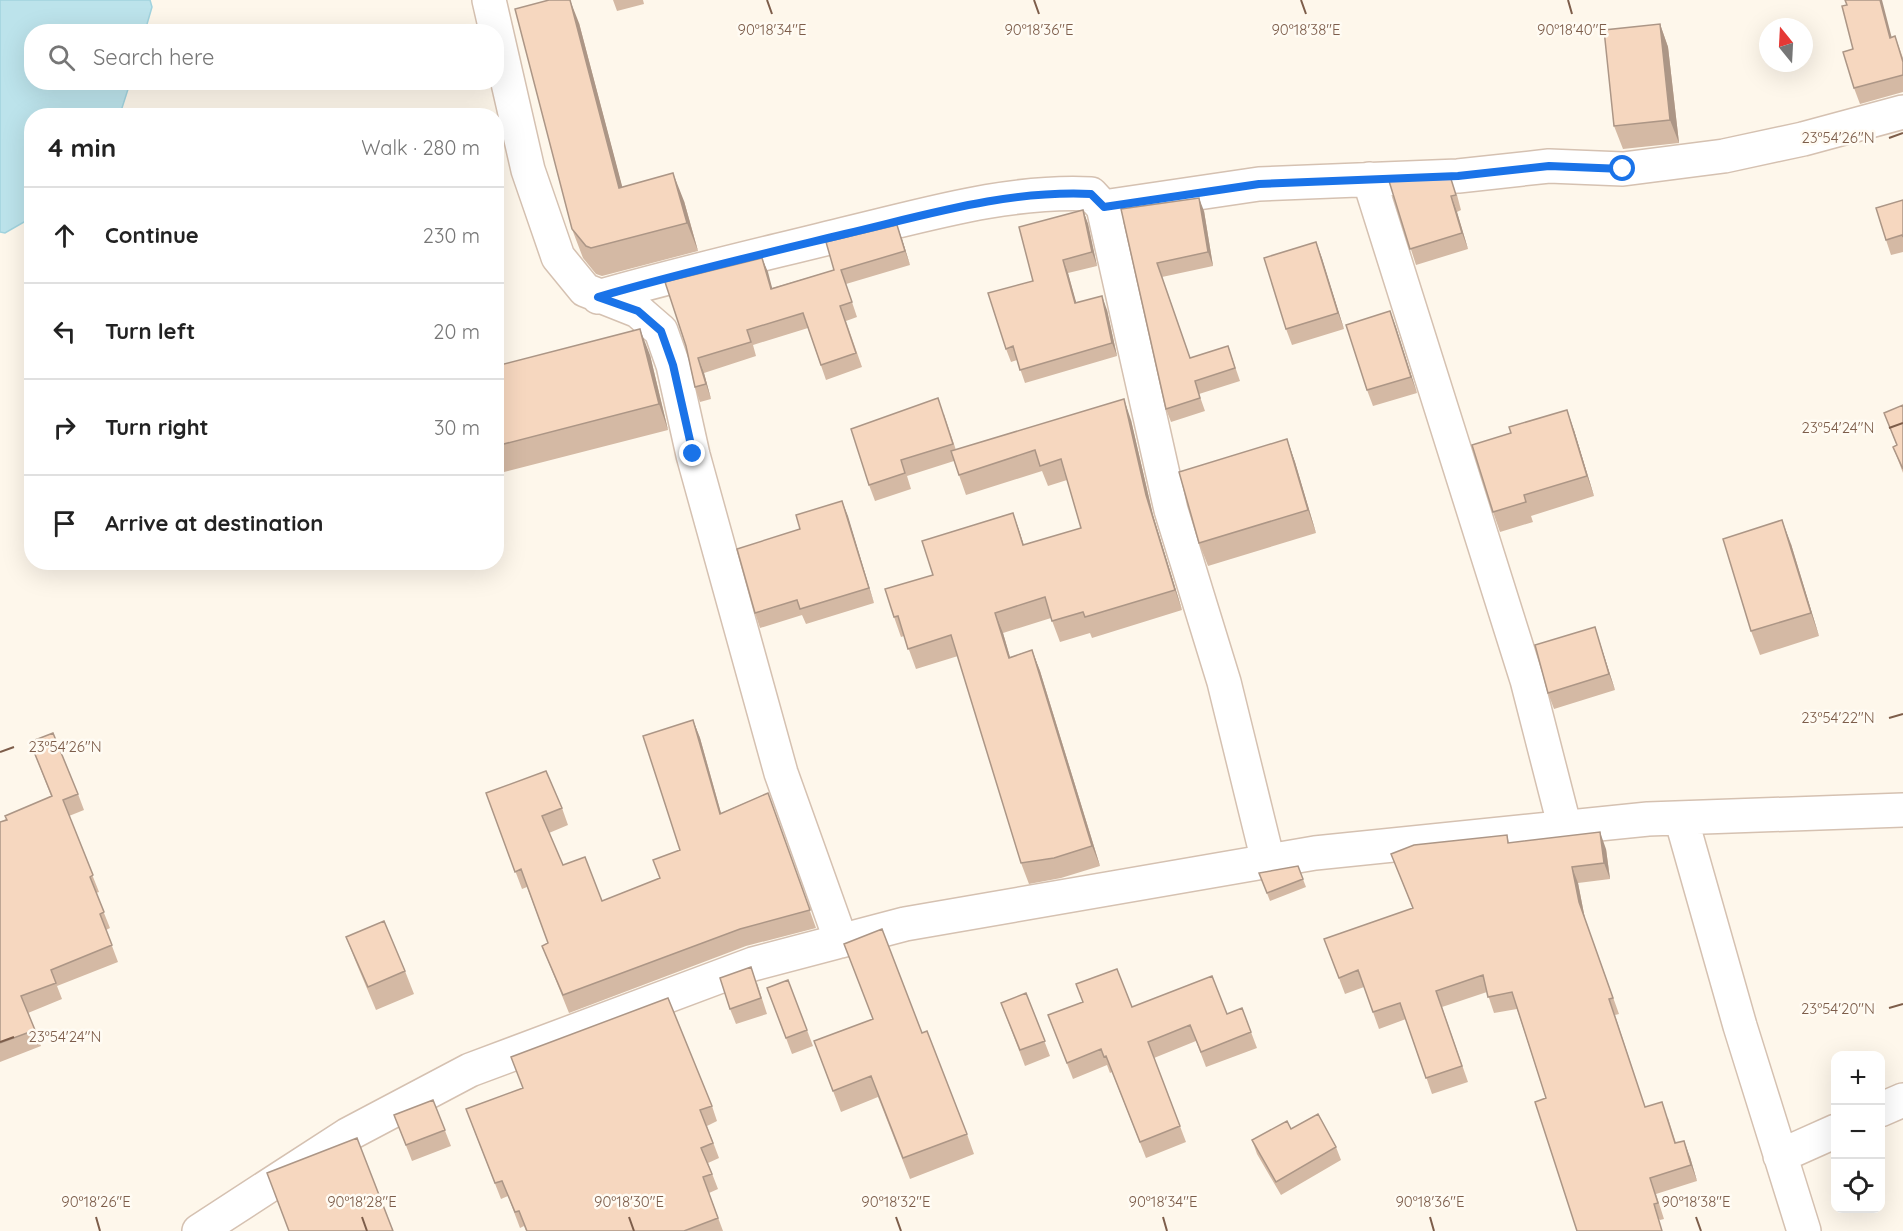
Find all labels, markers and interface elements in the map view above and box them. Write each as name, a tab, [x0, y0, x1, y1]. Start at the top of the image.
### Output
north arrow	[1759, 18, 1813, 72]
text: 90°18'34"E	[738, 20, 806, 39]
text: 90°18'36"E	[1004, 20, 1074, 39]
text: 90°18'38"E	[1271, 20, 1341, 39]
text: 90°18'40"E	[1537, 20, 1607, 39]
search box	[24, 24, 504, 90]
icon: search	[45, 41, 78, 74]
text: Search here	[93, 43, 214, 71]
text: 23°54'26"N	[1801, 128, 1875, 147]
text: 4 min	[48, 131, 116, 164]
text: Walk · 280 m	[361, 135, 480, 160]
route start	[1609, 155, 1635, 181]
icon: ahead	[48, 219, 81, 252]
text: Continue	[105, 221, 199, 249]
text: 230 m	[423, 223, 480, 248]
icon: left	[48, 315, 81, 348]
text: Turn left	[105, 317, 195, 345]
text: 20 m	[433, 319, 480, 344]
icon: right	[48, 411, 81, 444]
text: Turn right	[105, 413, 209, 441]
text: 30 m	[434, 415, 480, 440]
text: 23°54'24"N	[1802, 418, 1874, 437]
route end	[679, 440, 705, 466]
icon: arrive	[48, 507, 81, 540]
text: Arrive at destination	[105, 509, 323, 537]
text: 23°54'22"N	[1801, 708, 1875, 727]
text: 23°54'26"N	[28, 737, 102, 756]
text: 23°54'20"N	[1801, 999, 1875, 1018]
text: 23°54'24"N	[29, 1027, 101, 1046]
map controls	[1831, 1051, 1885, 1213]
button: +	[1831, 1051, 1885, 1105]
button: −	[1831, 1105, 1885, 1159]
button: locate	[1831, 1159, 1885, 1213]
text: 90°18'26"E	[61, 1192, 131, 1211]
text: 90°18'28"E	[327, 1192, 397, 1211]
text: 90°18'30"E	[594, 1192, 664, 1211]
text: 90°18'32"E	[861, 1192, 931, 1211]
text: 90°18'34"E	[1129, 1192, 1197, 1211]
text: 90°18'36"E	[1395, 1192, 1465, 1211]
text: 90°18'38"E	[1661, 1192, 1731, 1211]

